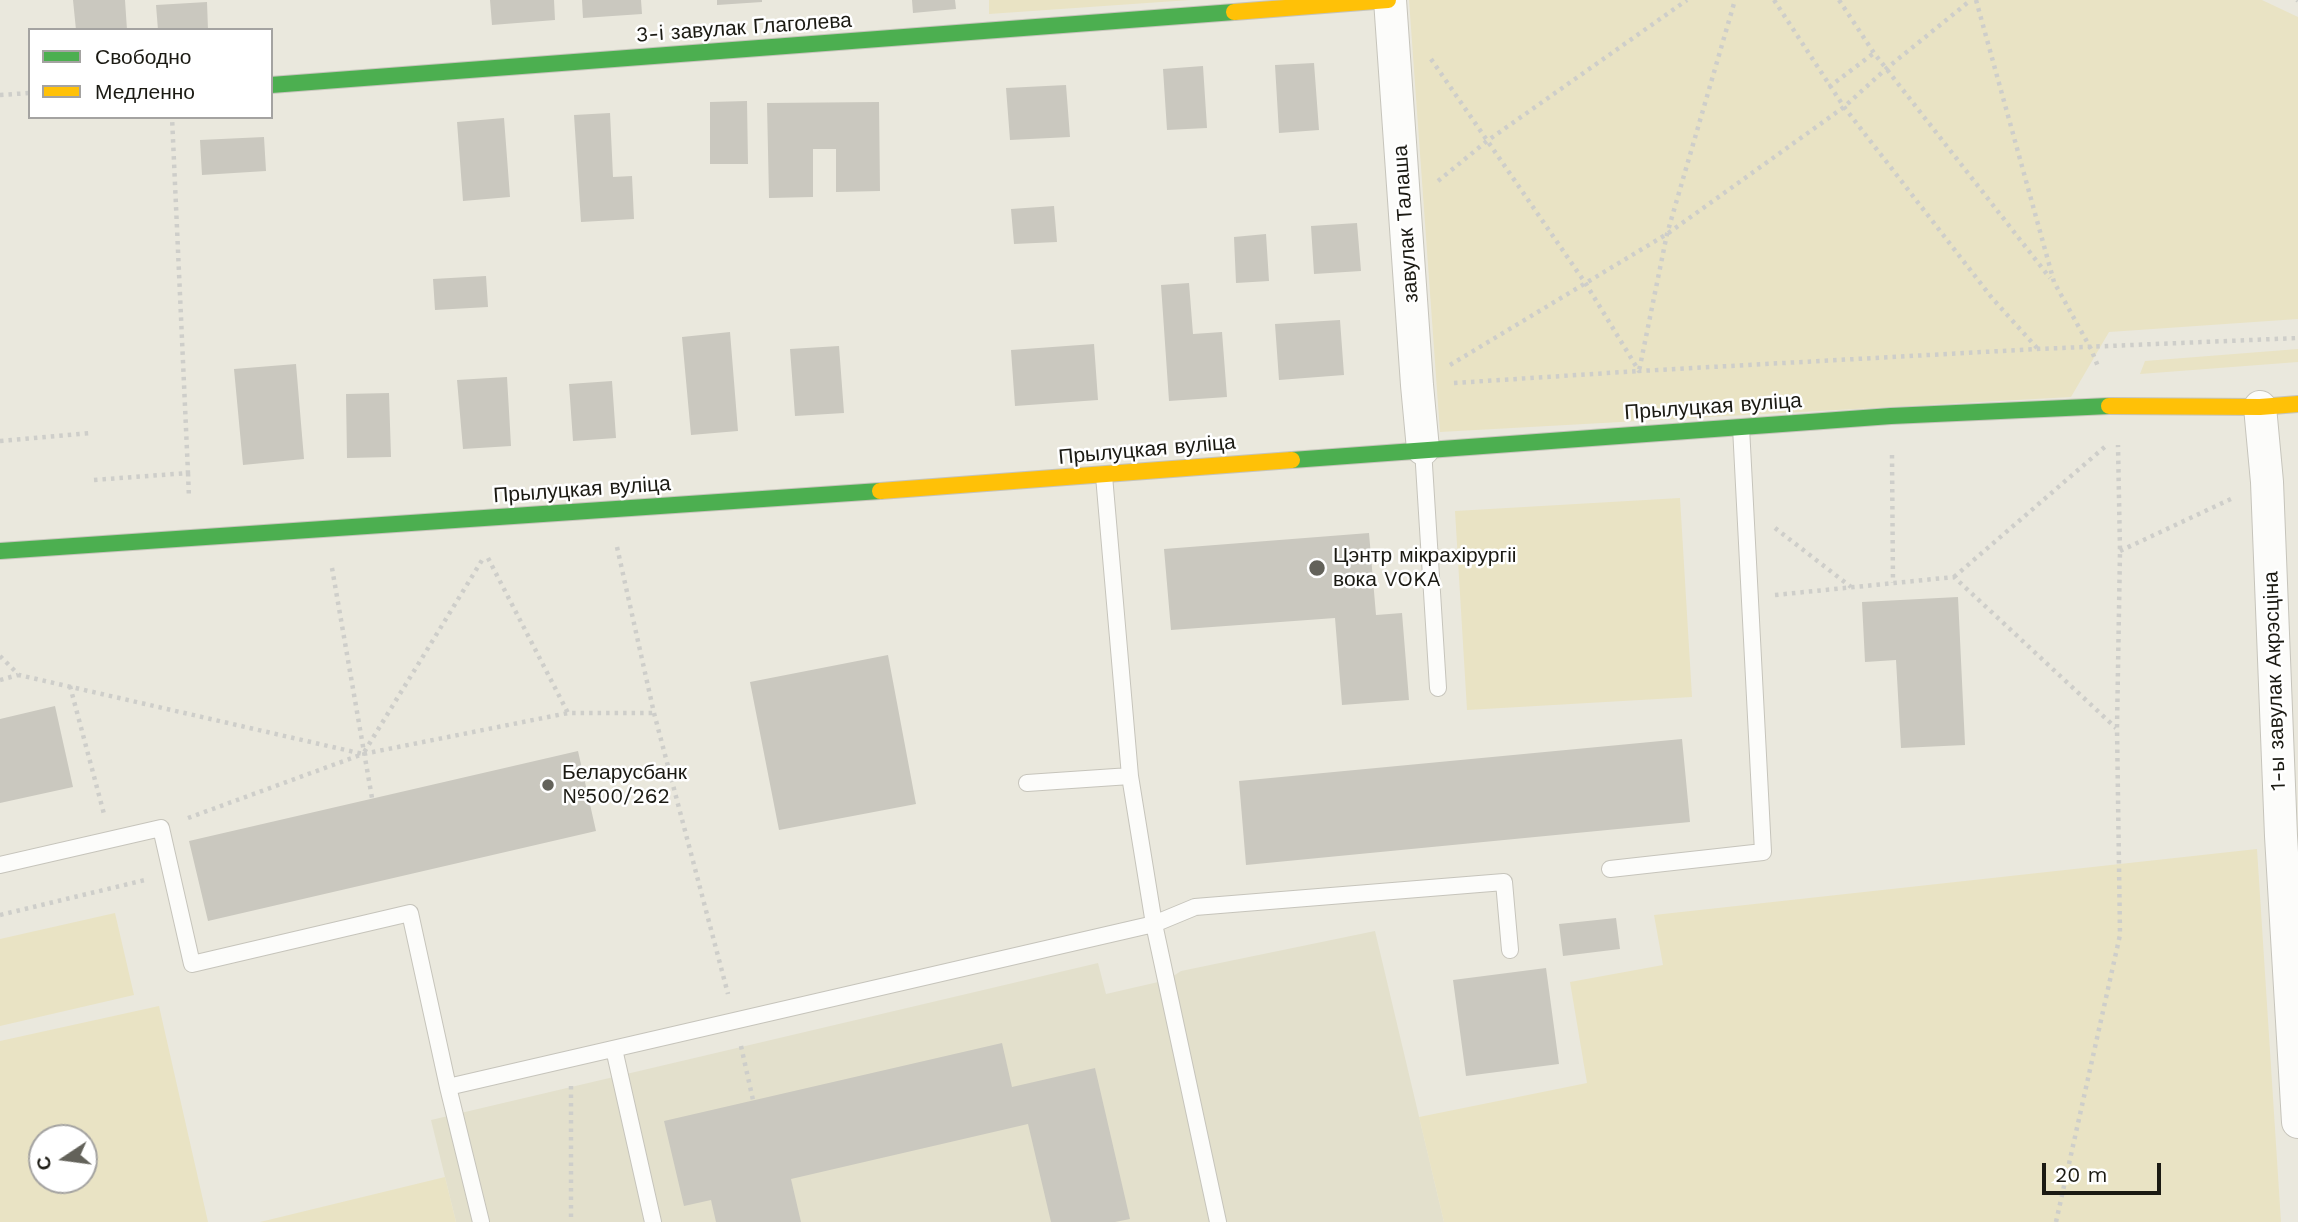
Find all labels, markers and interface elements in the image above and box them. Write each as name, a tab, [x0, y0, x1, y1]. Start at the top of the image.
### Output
street label: 3-і завулак Глаголева	[635, 8, 853, 48]
legend	[28, 28, 273, 119]
text: Свободно	[95, 44, 192, 69]
text: Медленно	[95, 79, 195, 104]
street label: завулак Талаша	[1388, 144, 1424, 304]
street label: Прылуцкая вуліца	[1623, 388, 1803, 426]
street label: Прылуцкая вуліца	[1057, 430, 1237, 470]
street label: Прылуцкая вуліца	[492, 471, 672, 509]
place label: Цэнтр мікрахірургіі вока VOKA	[1333, 543, 1516, 593]
marker: Цэнтр мікрахірургіі вока VOKA	[1307, 558, 1327, 578]
street label: 1-ы завулак Акрэсціна	[2259, 571, 2291, 791]
place label: Беларусбанк №500/262	[562, 760, 687, 810]
marker: Беларусбанк №500/262	[540, 777, 556, 793]
north arrow	[28, 1124, 98, 1194]
scale bar	[2046, 1148, 2165, 1192]
text: С	[31, 1154, 57, 1173]
text: 20 m	[2055, 1162, 2107, 1187]

